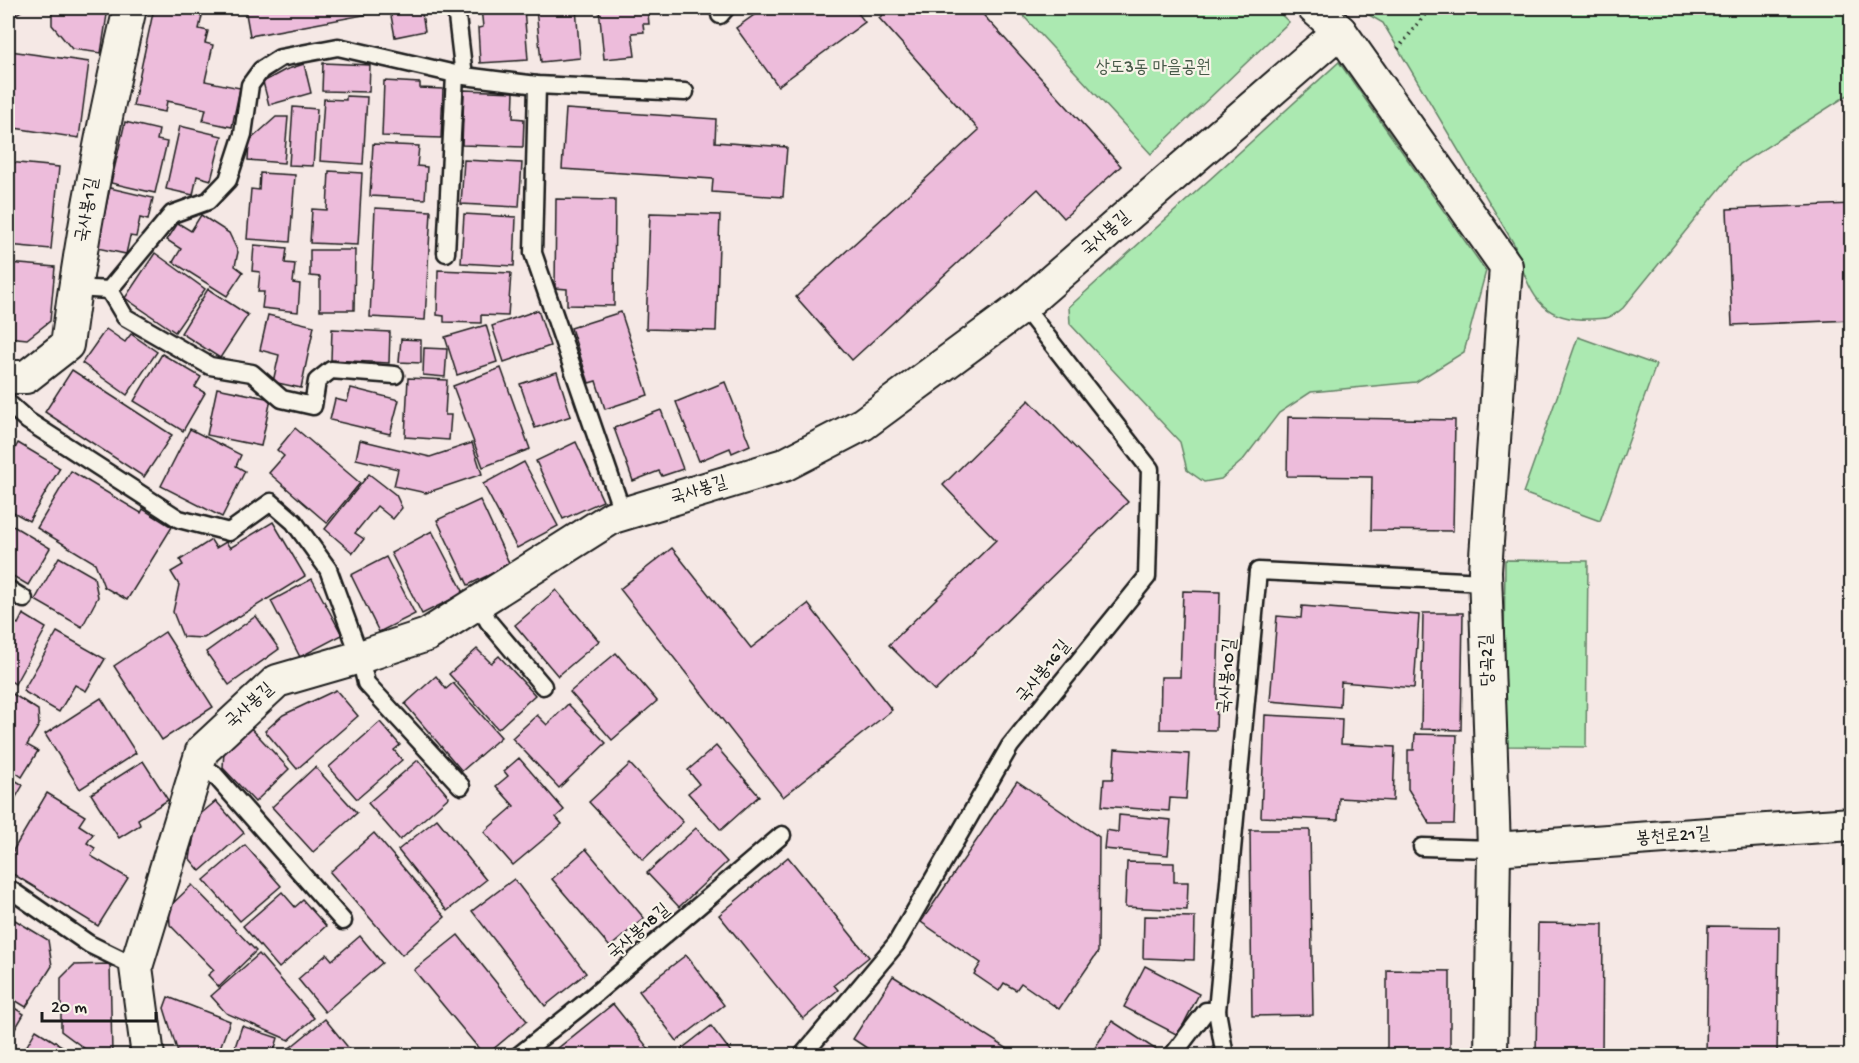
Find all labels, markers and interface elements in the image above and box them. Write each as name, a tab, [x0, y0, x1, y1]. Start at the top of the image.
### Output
park label: 상도3동 마을공원	[1096, 58, 1211, 79]
street label: 국사봉1길	[72, 176, 104, 244]
street label: 국사봉길	[1077, 207, 1135, 261]
street label: 국사봉길	[668, 472, 730, 510]
street label: 당곡2길	[1477, 633, 1499, 686]
street label: 국사봉16길	[1012, 636, 1076, 707]
street label: 국사봉10길	[1214, 637, 1242, 714]
street label: 국사봉길	[221, 678, 279, 733]
street label: 봉천로21길	[1635, 824, 1711, 850]
street label: 국사봉18길	[603, 900, 675, 964]
scale bar	[42, 985, 156, 1023]
text: 20 m	[51, 998, 87, 1019]

